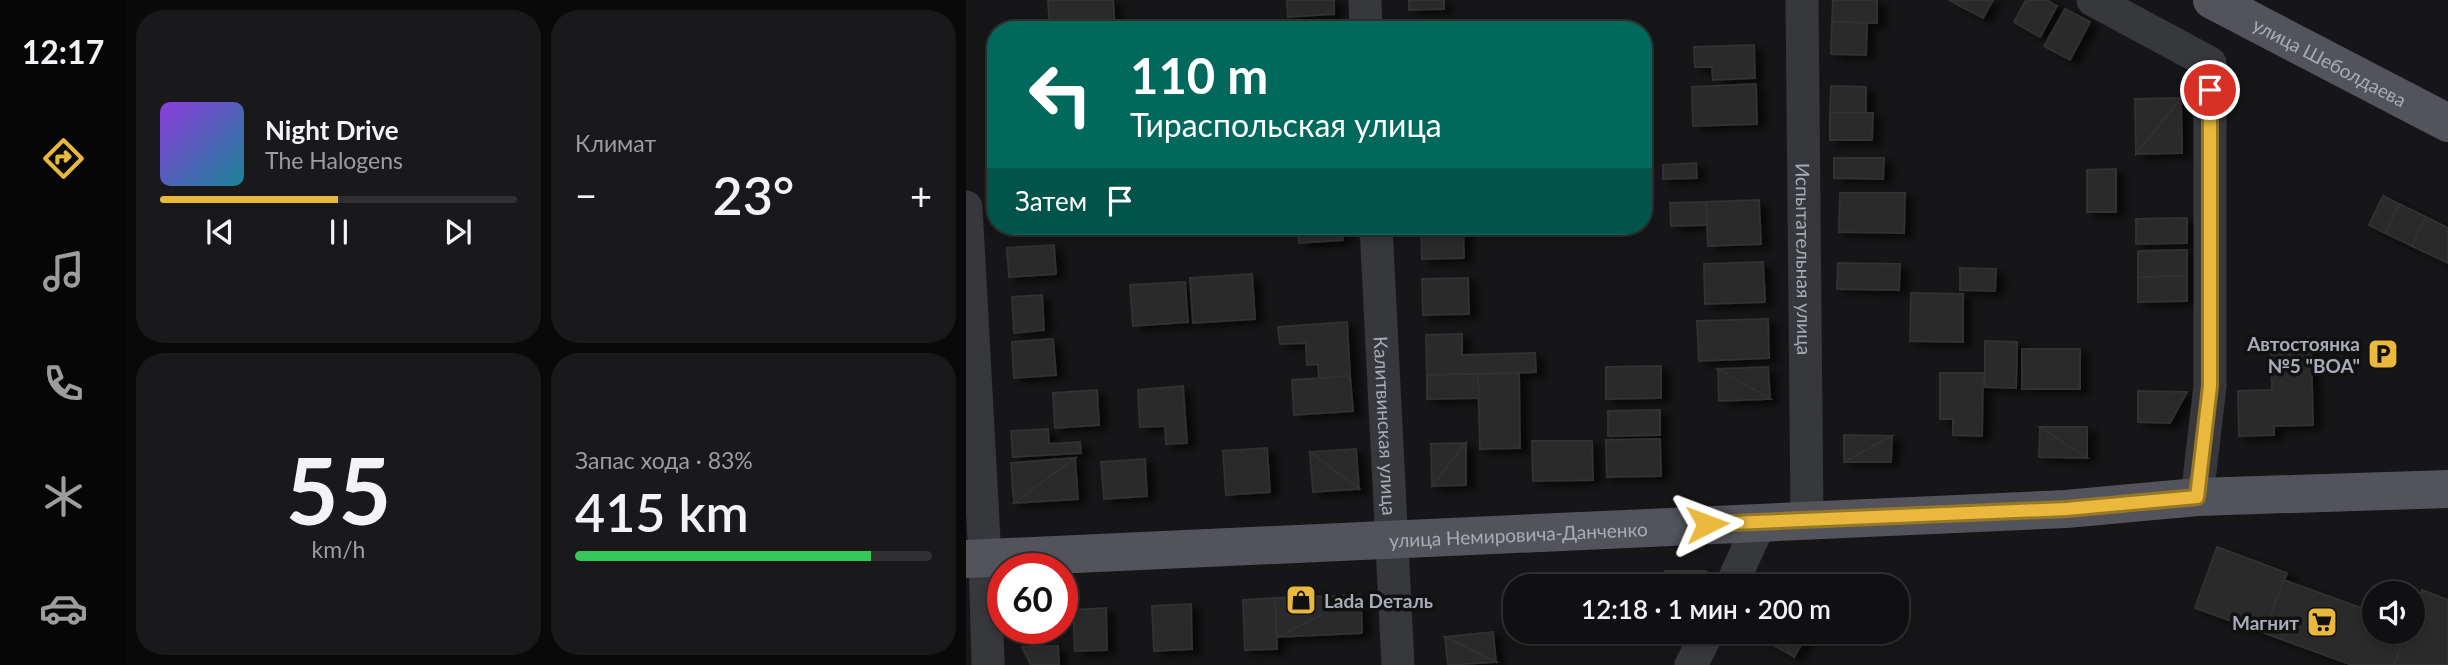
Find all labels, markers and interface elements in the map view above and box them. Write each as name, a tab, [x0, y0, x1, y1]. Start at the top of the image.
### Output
street label: улица Шеболдаева	[2249, 12, 2411, 111]
text: 12:17	[22, 32, 104, 71]
text: 110 m	[1130, 46, 1268, 104]
icon: left	[1015, 49, 1106, 140]
pin	[2180, 60, 2240, 120]
icon: arrive	[2191, 71, 2229, 109]
text: Тираспольская улица	[1130, 105, 1442, 144]
text: Night Drive	[265, 114, 399, 146]
text: Климат	[575, 129, 656, 157]
icon: directions	[39, 134, 88, 183]
text: The Halogens	[265, 146, 403, 174]
street label: Испытательная улица	[1792, 163, 1817, 355]
text: 23°	[713, 164, 794, 226]
text: −	[575, 172, 597, 218]
text: +	[910, 172, 932, 218]
icon: arrive	[1101, 182, 1139, 220]
text: Затем	[1015, 185, 1087, 217]
icon: previous	[201, 213, 239, 251]
icon: pause	[320, 213, 358, 251]
icon: next	[439, 213, 477, 251]
icon: music	[39, 247, 88, 296]
place label: Автостоянка №5 "ВОА"	[2246, 332, 2360, 377]
street label: Калитвинская улица	[1370, 336, 1402, 516]
parking icon: Автостоянка №5 "ВОА"	[2366, 337, 2400, 371]
icon: phone	[39, 359, 88, 408]
text: 55	[286, 435, 391, 544]
text: Запас хода · 83%	[575, 446, 753, 474]
icon: climate	[39, 472, 88, 521]
text: 415 km	[575, 481, 749, 543]
position arrow	[1670, 487, 1744, 561]
street label: улица Немировича-Данченко	[1389, 517, 1648, 551]
text: km/h	[312, 535, 365, 563]
speed limit sign: 60	[987, 553, 1078, 644]
map controls	[2362, 581, 2425, 644]
button: sound	[2362, 581, 2425, 644]
shop icon: Lada Dеталь	[1284, 583, 1318, 617]
icon: car	[39, 584, 88, 633]
place label: Lada Dеталь	[1324, 589, 1433, 612]
text: 12:18 · 1 мин · 200 m	[1581, 593, 1831, 625]
supermarket icon: Магнит	[2305, 605, 2339, 639]
place label: Магнит	[2232, 611, 2299, 634]

